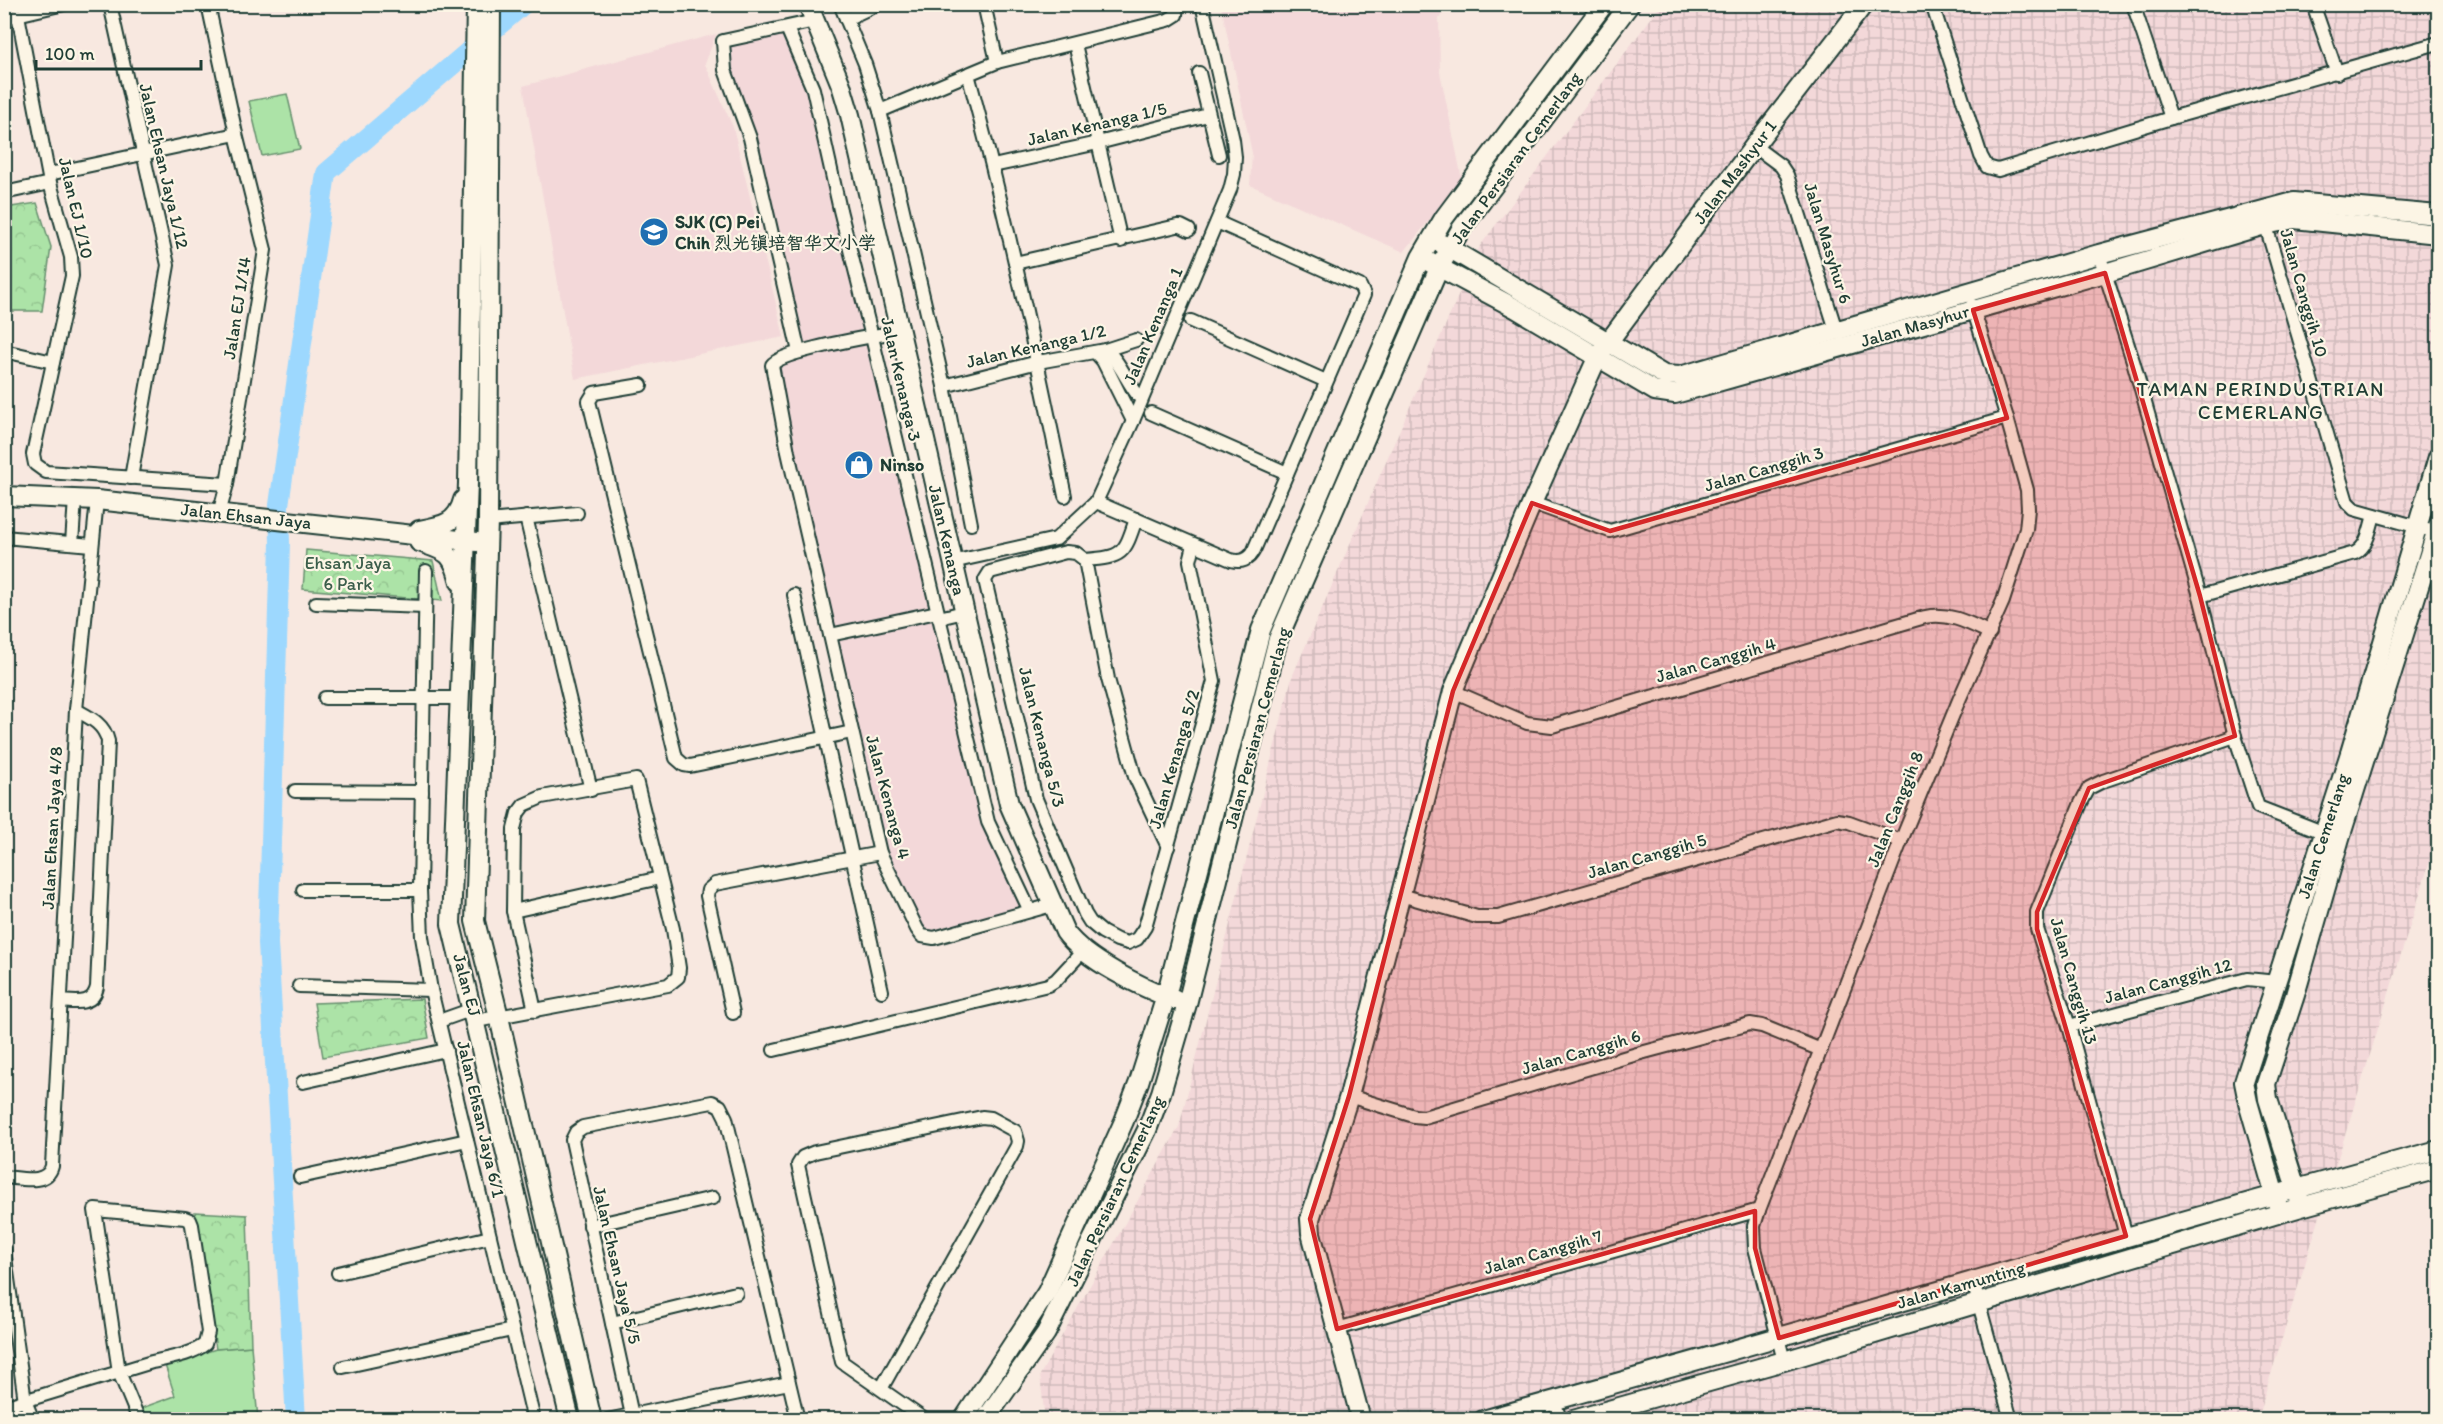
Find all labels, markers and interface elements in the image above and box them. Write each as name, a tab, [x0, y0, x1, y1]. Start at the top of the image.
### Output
scale bar	[36, 33, 201, 71]
text: 100 m	[45, 43, 95, 65]
street label: Jalan Persiaran Cemerlang	[1446, 67, 1586, 248]
street label: Jalan Ehsan Jaya 1/12	[134, 81, 194, 251]
street label: Jalan Kenanga 1/5	[1025, 97, 1169, 151]
street label: Jalan Mashyur 1	[1689, 115, 1781, 229]
street label: Jalan EJ 1/10	[54, 155, 98, 261]
street label: Jalan Masyhur 6	[1799, 180, 1857, 306]
place label: SJK (C) Pei Chih 烈光镇培智华文小学	[675, 211, 876, 254]
school or university icon: SJK (C) Pei Chih 烈光镇培智华文小学	[638, 216, 670, 248]
street label: Jalan Canggih 10	[2275, 226, 2333, 360]
street label: Jalan EJ 1/14	[218, 255, 256, 361]
street label: Jalan Kenanga 1	[1118, 264, 1188, 388]
street label: Jalan Masyhur	[1858, 300, 1973, 352]
street label: Jalan Kenanga 3	[876, 315, 926, 443]
street label: Jalan Kenanga 1/2	[964, 319, 1108, 373]
district label: TAMAN PERINDUSTRIAN CEMERLANG	[2137, 377, 2385, 424]
street label: Jalan Canggih 3	[1702, 441, 1826, 497]
shop icon: Ninso	[843, 449, 875, 481]
place label: Ninso	[880, 454, 924, 476]
street label: Jalan Kenanga	[924, 482, 970, 598]
street label: Jalan Ehsan Jaya	[180, 498, 312, 534]
park label: Ehsan Jaya 6 Park	[305, 552, 392, 595]
street label: Jalan Persiaran Cemerlang	[1219, 624, 1295, 831]
street label: Jalan Canggih 4	[1653, 632, 1779, 688]
street label: Jalan Kenanga 5/3	[1014, 664, 1070, 810]
street label: Jalan Kenanga 5/2	[1144, 686, 1205, 831]
street label: Jalan Kenanga 4	[861, 732, 915, 862]
street label: Jalan Ehsan Jaya 4/8	[37, 746, 67, 910]
street label: Jalan Canggih 8	[1862, 748, 1928, 870]
street label: Jalan Cemerlang	[2292, 770, 2354, 901]
street label: Jalan Canggih 5	[1585, 829, 1709, 883]
street label: Jalan Canggih 13	[2045, 915, 2103, 1047]
street label: Jalan EJ	[448, 951, 486, 1019]
street label: Jalan Canggih 12	[2102, 953, 2235, 1009]
street label: Jalan Canggih 6	[1519, 1025, 1643, 1079]
street label: Jalan Ehsan Jaya 6/1	[452, 1038, 510, 1200]
street label: Jalan Persiaran Cemerlang	[1061, 1091, 1169, 1290]
street label: Jalan Ehsan Jaya 5/5	[588, 1184, 646, 1346]
street label: Jalan Canggih 7	[1481, 1225, 1605, 1279]
street label: Jalan Kamunting	[1894, 1256, 2028, 1314]

